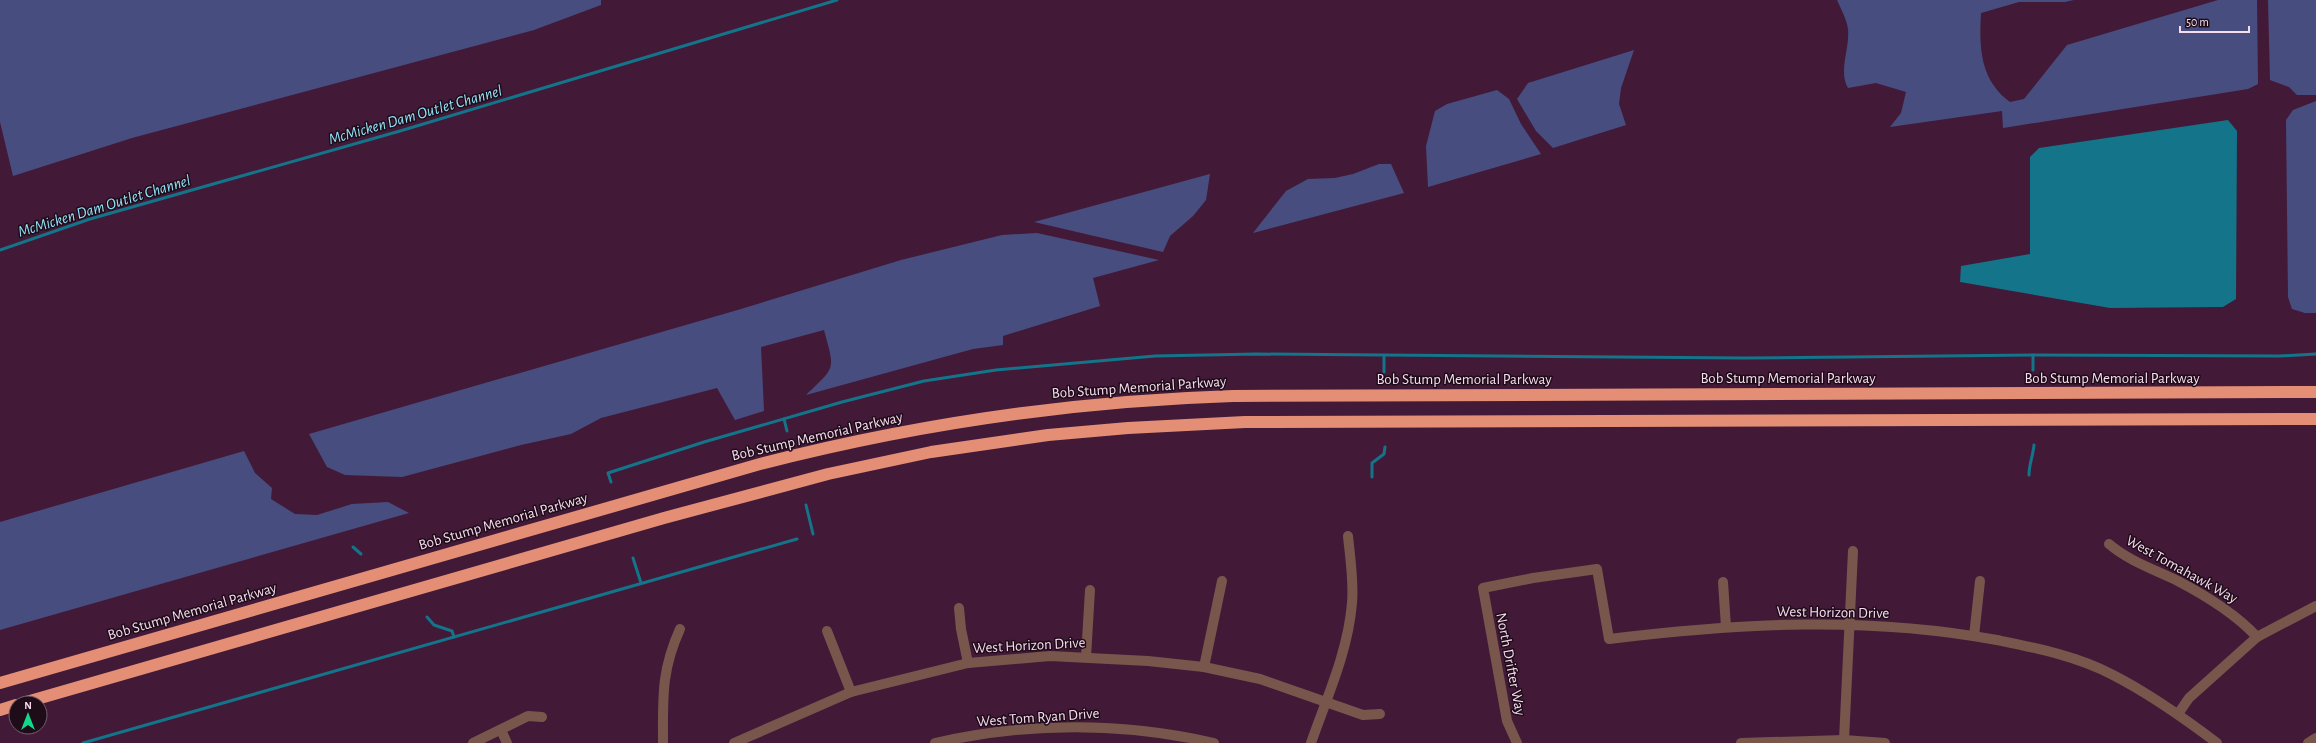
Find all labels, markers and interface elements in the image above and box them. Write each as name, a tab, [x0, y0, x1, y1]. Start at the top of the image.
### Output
scale bar	[2180, 8, 2249, 34]
text: 50 m	[2186, 16, 2209, 28]
water label: McMicken Dam Outlet Channel	[327, 83, 504, 147]
water label: McMicken Dam Outlet Channel	[16, 172, 193, 240]
street label: Bob Stump Memorial Parkway	[1700, 371, 1876, 386]
street label: Bob Stump Memorial Parkway	[2024, 371, 2200, 386]
street label: Bob Stump Memorial Parkway	[1376, 372, 1552, 387]
street label: Bob Stump Memorial Parkway	[1051, 374, 1227, 401]
street label: Bob Stump Memorial Parkway	[730, 409, 905, 463]
street label: Bob Stump Memorial Parkway	[417, 490, 590, 553]
street label: West Tomahawk Way	[2124, 533, 2240, 607]
street label: Bob Stump Memorial Parkway	[106, 580, 279, 643]
street label: West Horizon Drive	[1777, 604, 1890, 621]
street label: North Drifter Way	[1493, 611, 1528, 717]
street label: West Horizon Drive	[972, 635, 1086, 656]
north arrow	[8, 695, 48, 735]
text: N	[24, 700, 32, 711]
street label: West Tom Ryan Drive	[976, 706, 1100, 729]

